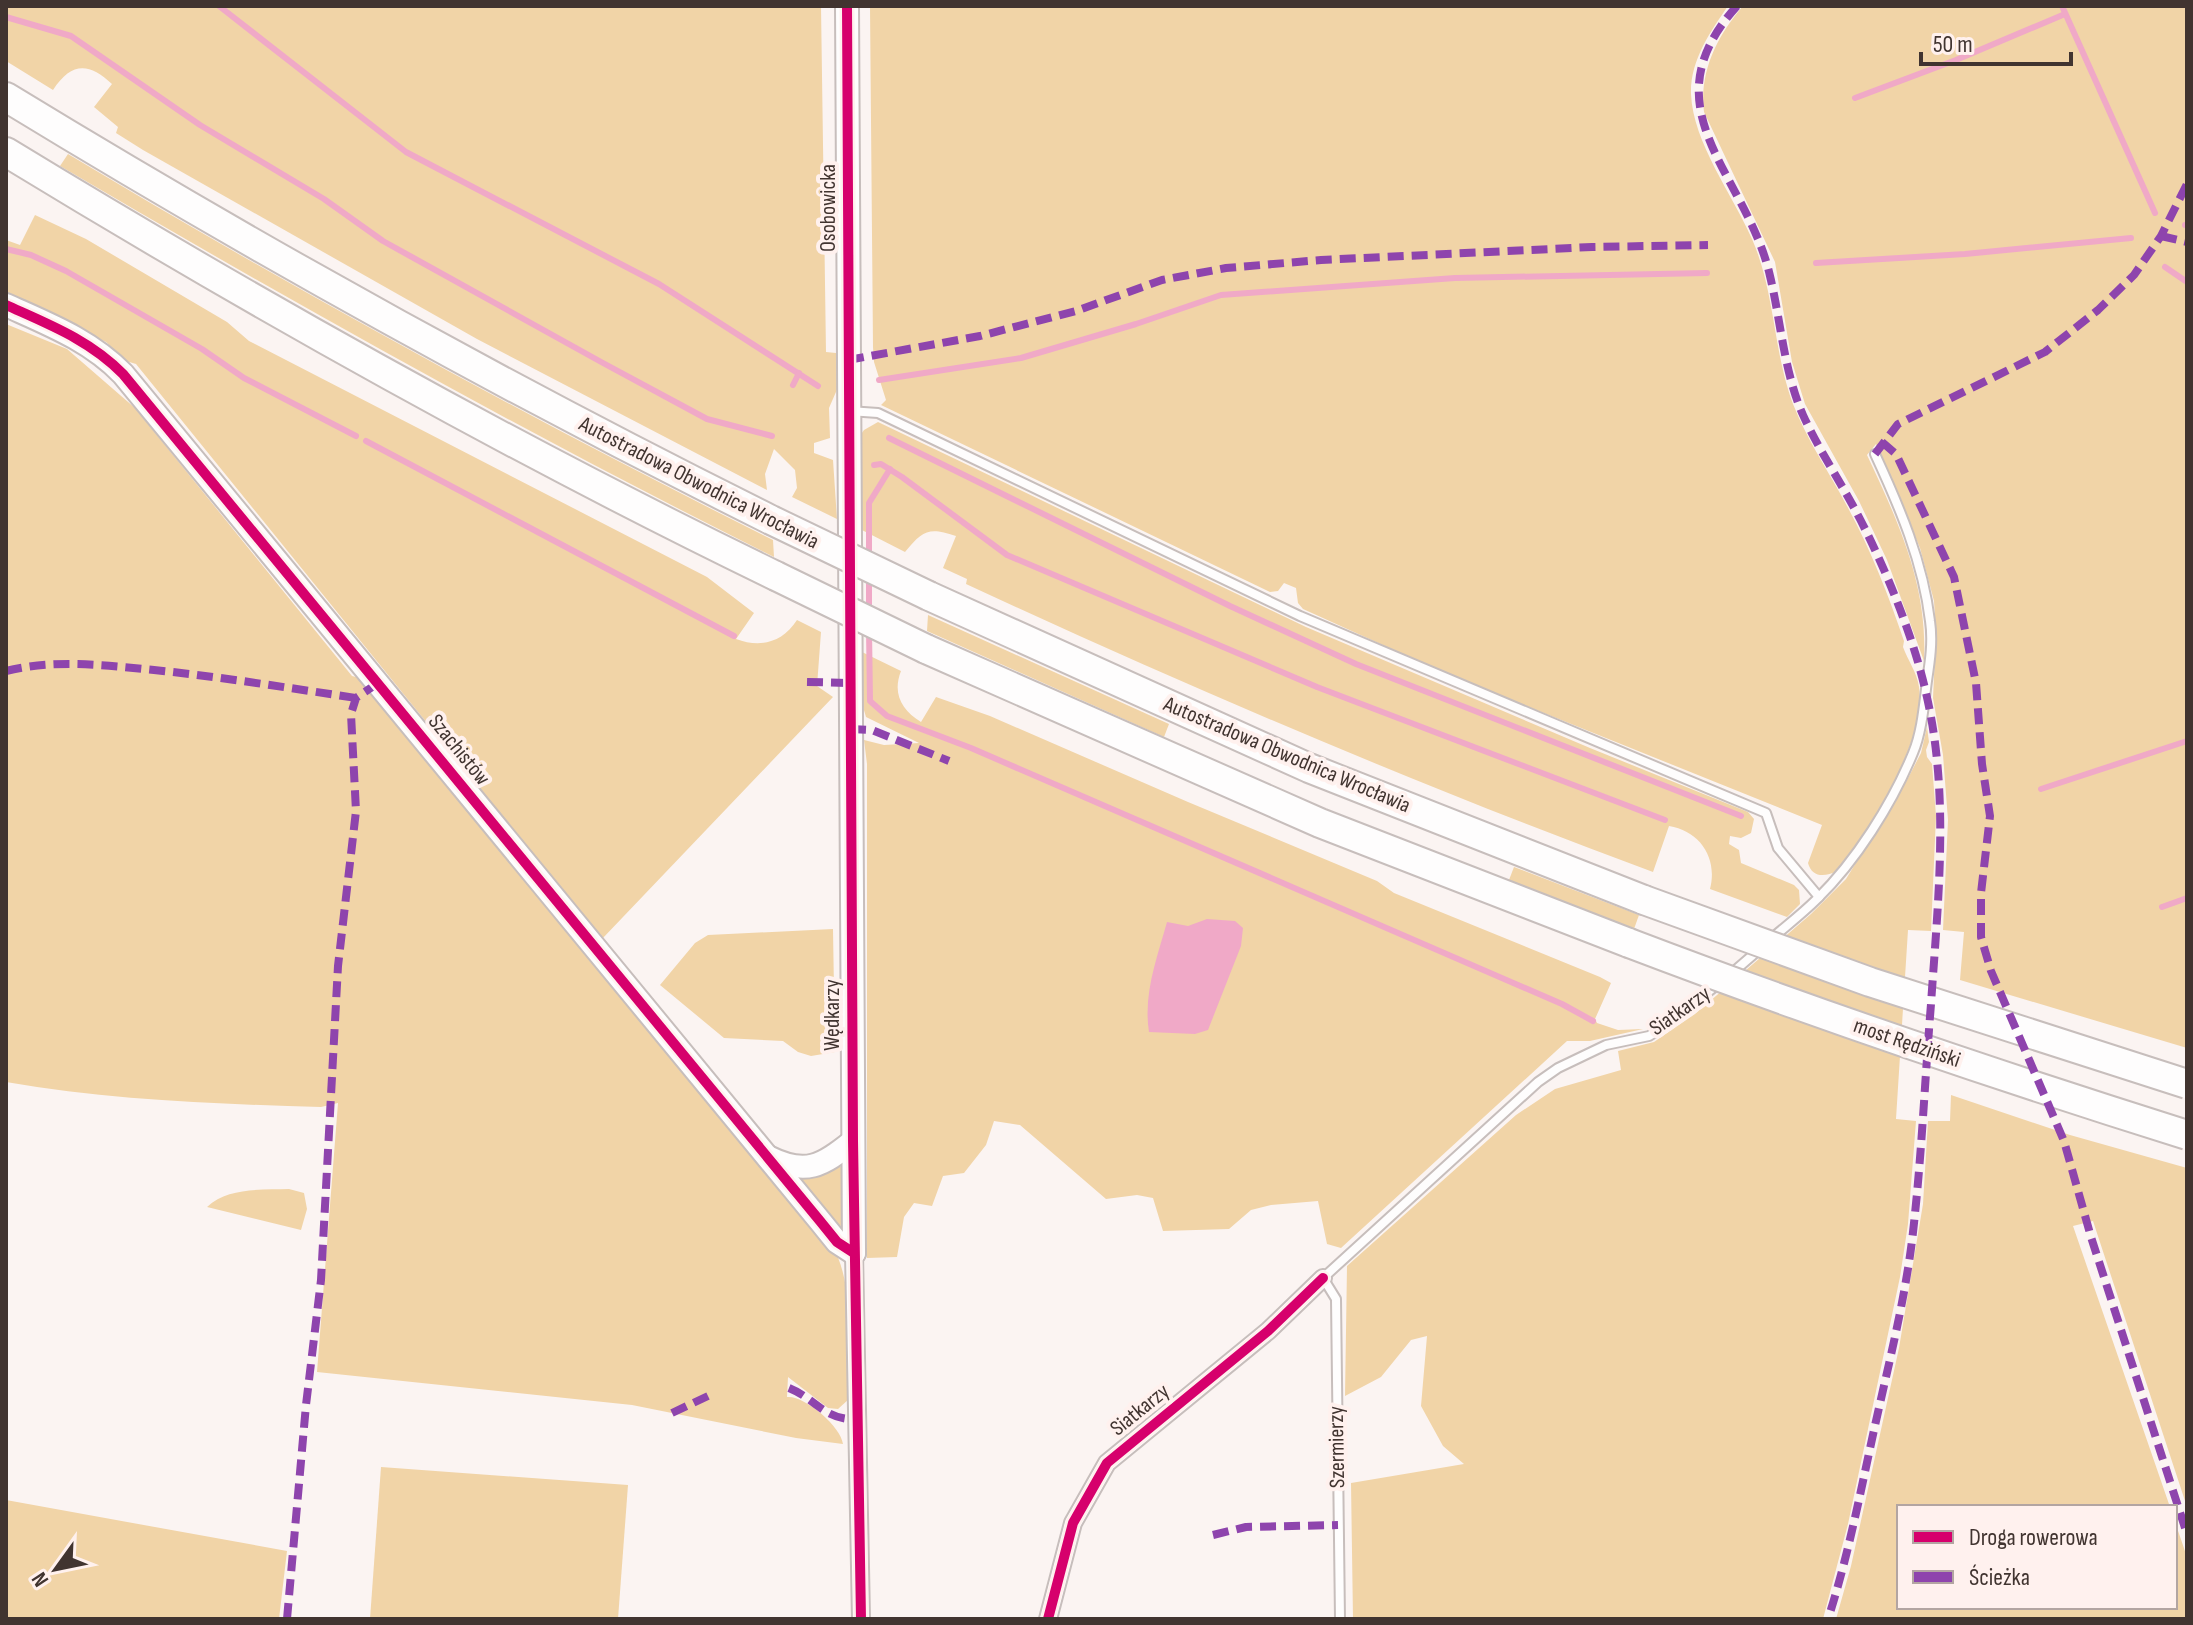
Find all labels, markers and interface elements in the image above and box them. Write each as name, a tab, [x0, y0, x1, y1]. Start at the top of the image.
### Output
scale bar	[1921, 16, 2071, 66]
text: 50 m	[1933, 30, 1973, 59]
street label: Osobowicka	[815, 164, 842, 252]
street label: Autostradowa Obwodnica Wrocławia	[574, 410, 823, 555]
street label: Autostradowa Obwodnica Wrocławia	[1159, 690, 1414, 819]
street label: Szachistów	[422, 709, 496, 791]
street label: Wędkarzy	[819, 979, 846, 1051]
street label: Siatkarzy	[1644, 980, 1716, 1042]
street label: most Rędziński	[1850, 1012, 1964, 1074]
street label: Siatkarzy	[1105, 1378, 1175, 1442]
street label: Szermierzy	[1323, 1405, 1351, 1488]
legend	[1897, 1505, 2177, 1609]
text: Droga rowerowa	[1969, 1523, 2098, 1552]
north arrow	[16, 1529, 96, 1609]
text: Ścieżka	[1969, 1563, 2030, 1592]
text: N	[26, 1567, 55, 1591]

